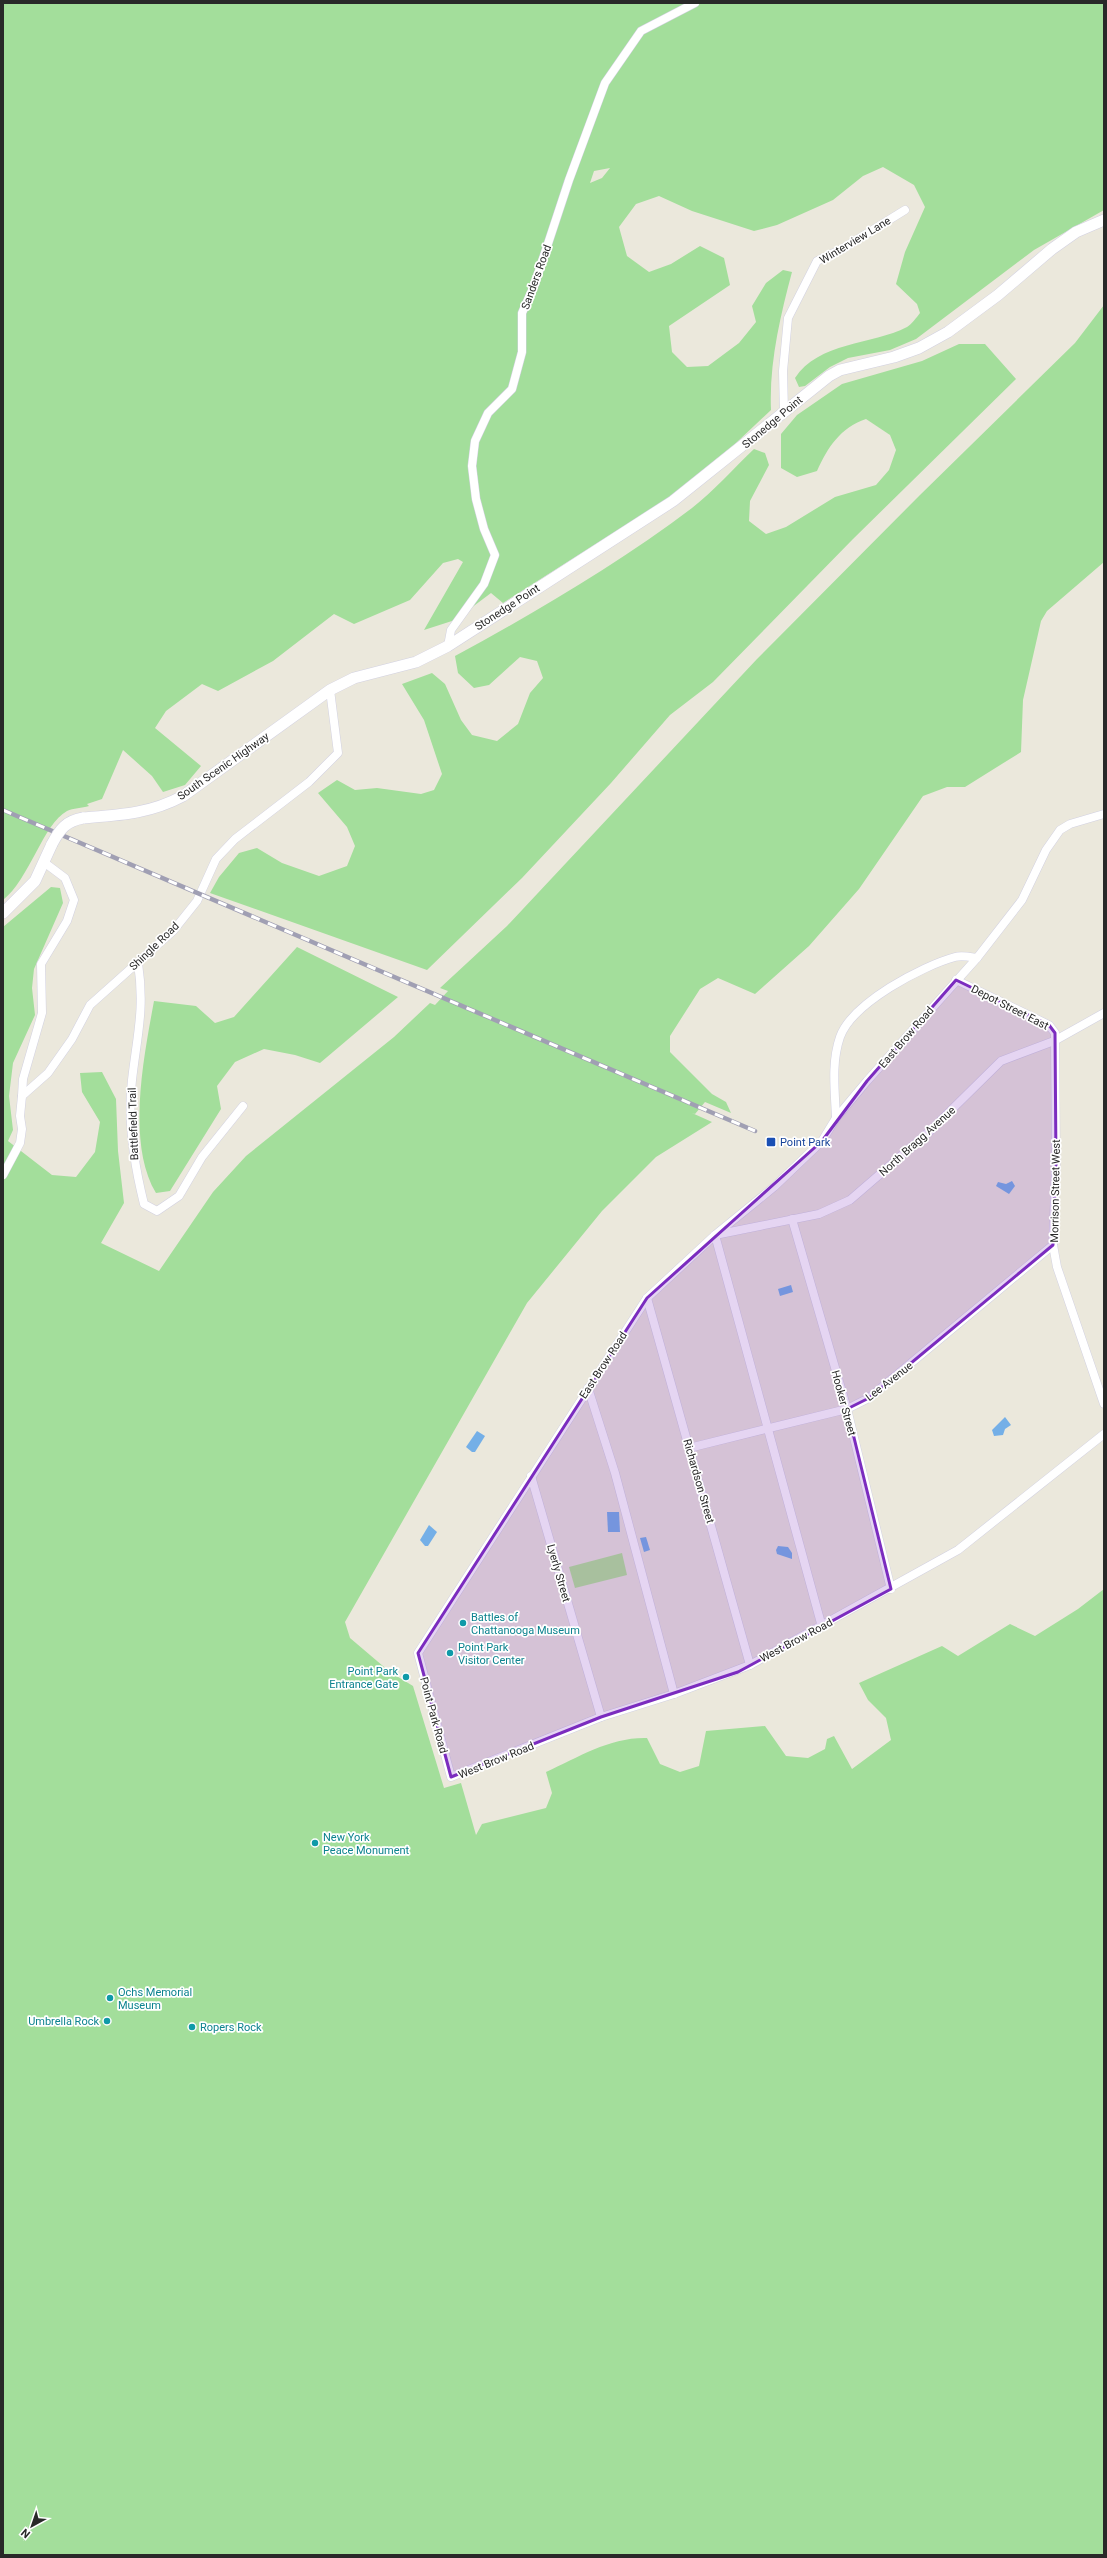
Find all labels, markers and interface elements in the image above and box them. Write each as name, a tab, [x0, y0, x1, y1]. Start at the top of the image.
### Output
street label: Winterview Lane	[817, 214, 893, 267]
street label: Sanders Road	[519, 243, 554, 311]
street label: Stonedge Point	[740, 393, 805, 451]
street label: Stonedge Point	[472, 581, 542, 633]
street label: South Scenic Highway	[175, 729, 272, 803]
street label: Shingle Road	[127, 919, 182, 973]
street label: Depot Street East	[969, 982, 1051, 1033]
street label: East Brow Road	[876, 1004, 937, 1071]
street label: Battlefield Trail	[126, 1087, 141, 1161]
street label: North Bragg Avenue	[877, 1104, 958, 1179]
marker: Point Park	[765, 1136, 777, 1148]
place label: Point Park	[780, 1136, 831, 1149]
street label: Morrison Street West	[1048, 1139, 1063, 1243]
street label: East Brow Road	[577, 1329, 630, 1401]
street label: Lee Avenue	[863, 1359, 916, 1404]
street label: Hooker Street	[829, 1369, 859, 1438]
street label: Richardson Street	[680, 1438, 717, 1525]
street label: Lyerly Street	[544, 1543, 573, 1604]
place label: Battles of Chattanooga Museum	[471, 1611, 580, 1637]
street label: West Brow Road	[758, 1616, 835, 1665]
marker: Battles of Chattanooga Museum	[458, 1618, 468, 1628]
place label: Point Park Visitor Center	[458, 1641, 525, 1667]
marker: Point Park Visitor Center	[445, 1648, 455, 1658]
place label: Point Park Entrance Gate	[329, 1665, 398, 1691]
marker: Point Park Entrance Gate	[401, 1672, 411, 1682]
street label: Point Park Road	[417, 1676, 450, 1755]
street label: West Brow Road	[456, 1739, 536, 1782]
place label: New York Peace Monument	[323, 1831, 410, 1857]
marker: New York Peace Monument	[310, 1838, 320, 1848]
place label: Ochs Memorial Museum	[118, 1986, 192, 2012]
marker: Ochs Memorial Museum	[105, 1993, 115, 2003]
place label: Umbrella Rock	[28, 2015, 99, 2028]
marker: Umbrella Rock	[102, 2016, 112, 2026]
place label: Ropers Rock	[200, 2021, 262, 2034]
marker: Ropers Rock	[187, 2022, 197, 2032]
north arrow	[12, 2506, 52, 2546]
text: N	[19, 2526, 33, 2541]

